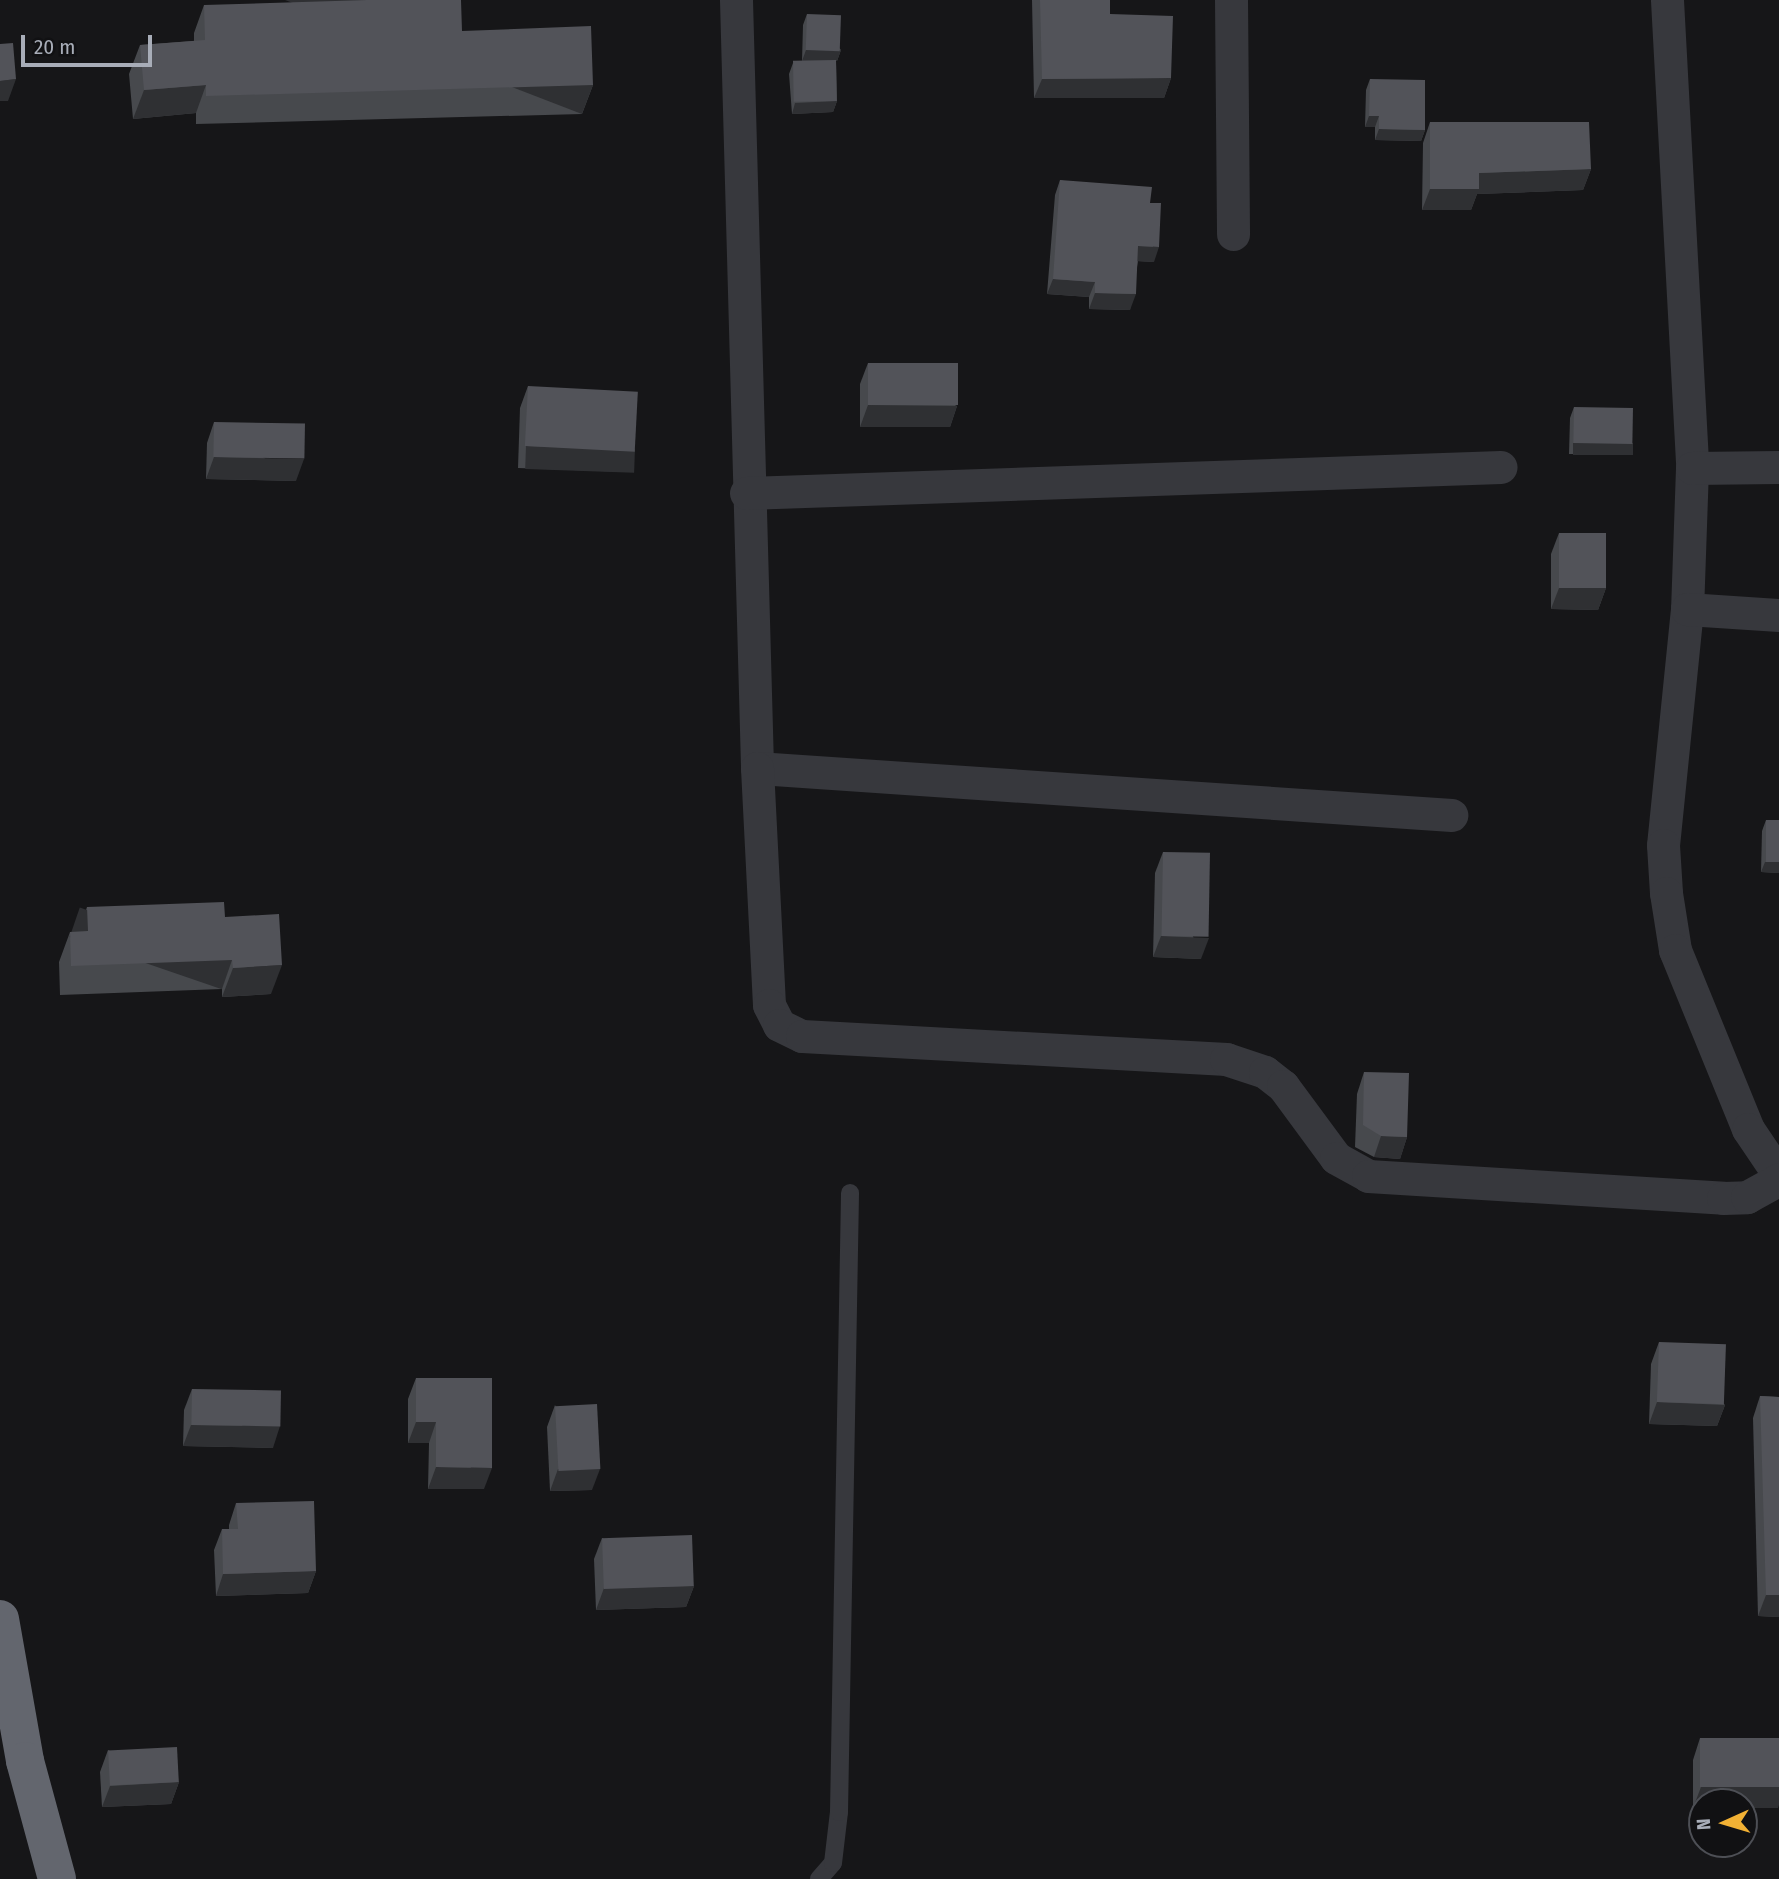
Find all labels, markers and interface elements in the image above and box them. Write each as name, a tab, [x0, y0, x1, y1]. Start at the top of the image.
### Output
scale bar	[24, 21, 156, 65]
text: 20 m	[34, 34, 75, 60]
north arrow	[1688, 1788, 1758, 1858]
text: N	[1692, 1818, 1715, 1831]

